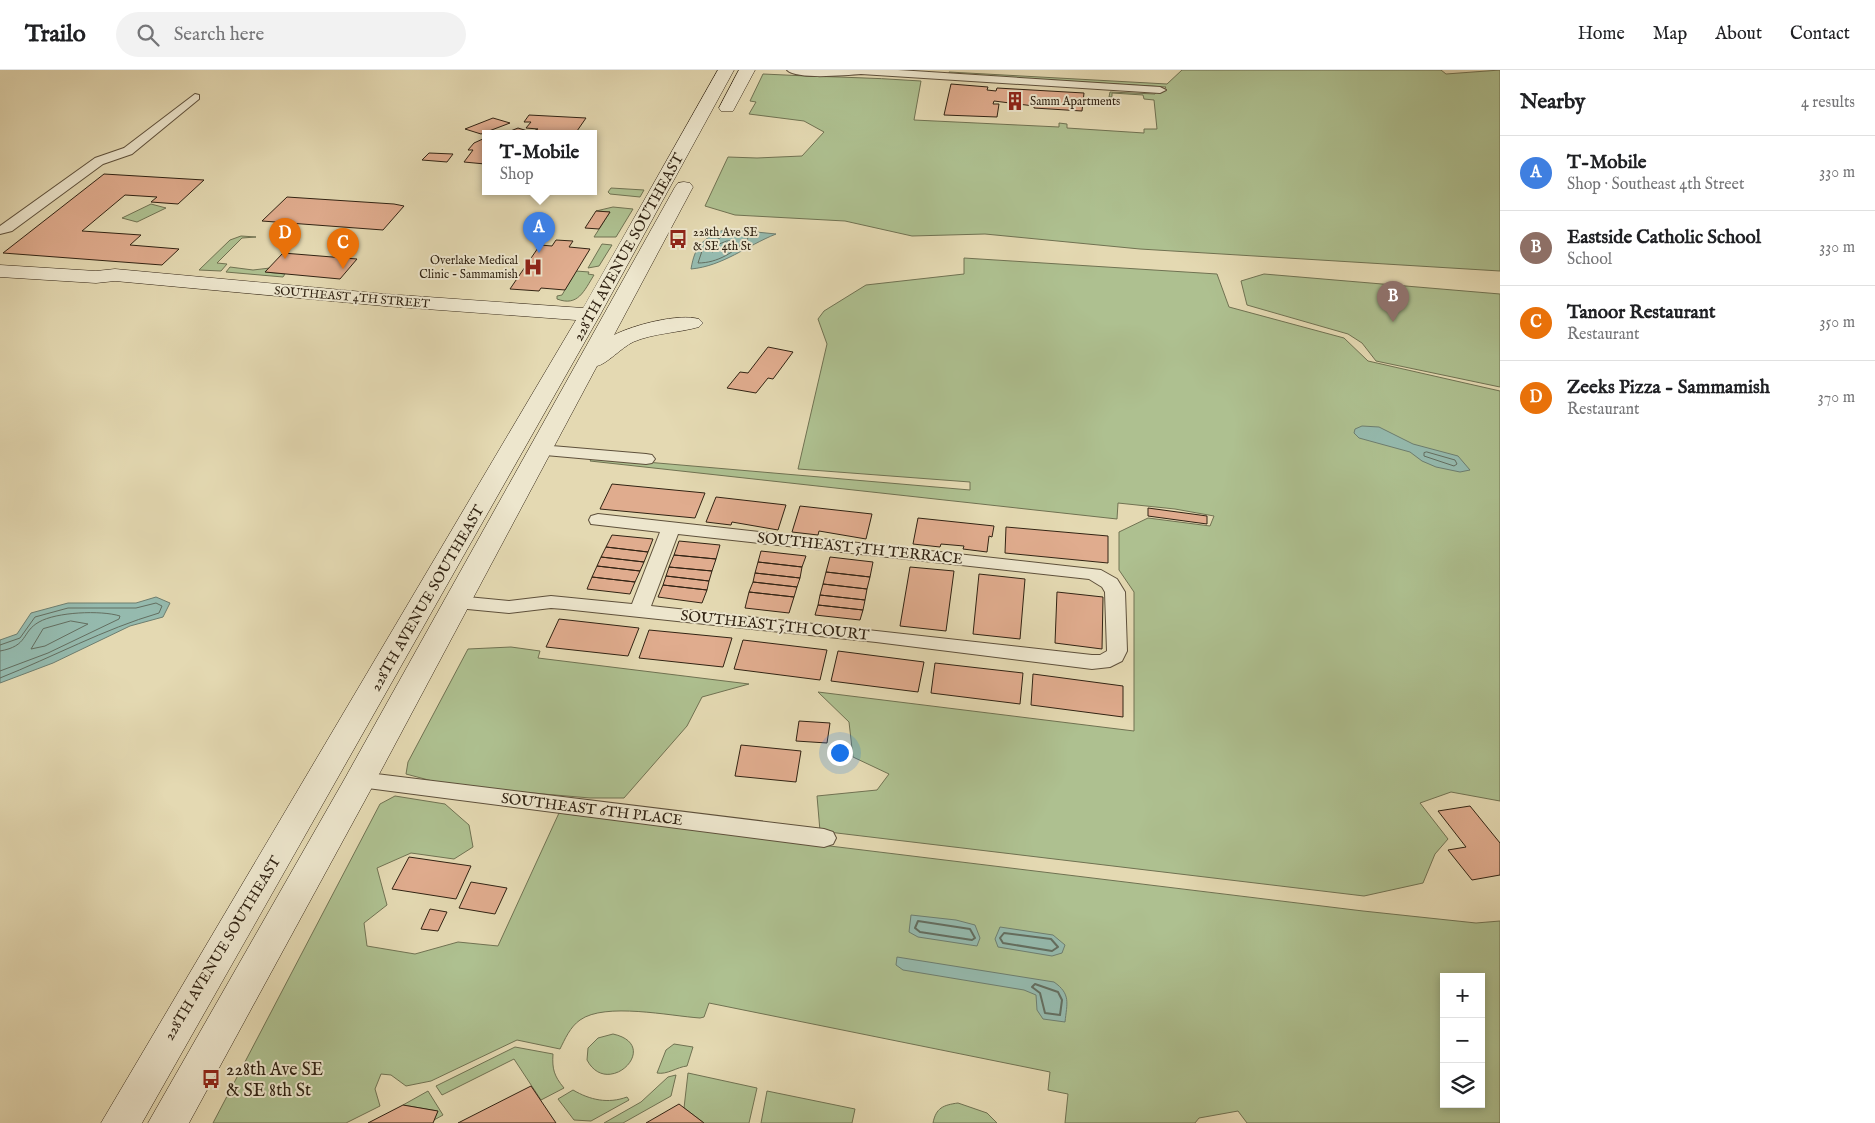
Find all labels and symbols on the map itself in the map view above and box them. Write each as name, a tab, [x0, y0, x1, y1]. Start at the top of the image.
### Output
building icon: Samm Apartments	[1004, 90, 1026, 112]
place label: Samm Apartments	[1030, 94, 1120, 110]
street label: 228TH AVENUE SOUTHEAST	[569, 150, 688, 344]
pin: A	[523, 212, 555, 253]
pin: D	[269, 218, 301, 259]
place label: 228th Ave SE & SE 4th St	[693, 225, 758, 254]
pin: C	[327, 228, 359, 269]
bus stop icon: 228th Ave SE & SE 4th St	[667, 228, 689, 250]
place label: Overlake Medical Clinic - Sammamish	[419, 253, 519, 282]
hospital icon: Overlake Medical Clinic - Sammamish	[522, 256, 544, 278]
pin: B	[1377, 281, 1409, 322]
street label: SOUTHEAST 4TH STREET	[274, 283, 431, 312]
street label: 228TH AVENUE SOUTHEAST	[366, 502, 489, 695]
street label: SOUTHEAST 5TH TERRACE	[756, 528, 964, 569]
street label: SOUTHEAST 5TH COURT	[680, 606, 870, 645]
your location	[827, 740, 853, 766]
street label: SOUTHEAST 6TH PLACE	[500, 789, 684, 830]
street label: 228TH AVENUE SOUTHEAST	[160, 853, 285, 1044]
place label: 228th Ave SE & SE 8th St	[226, 1059, 323, 1103]
bus stop icon: 228th Ave SE & SE 8th St	[200, 1068, 222, 1090]

